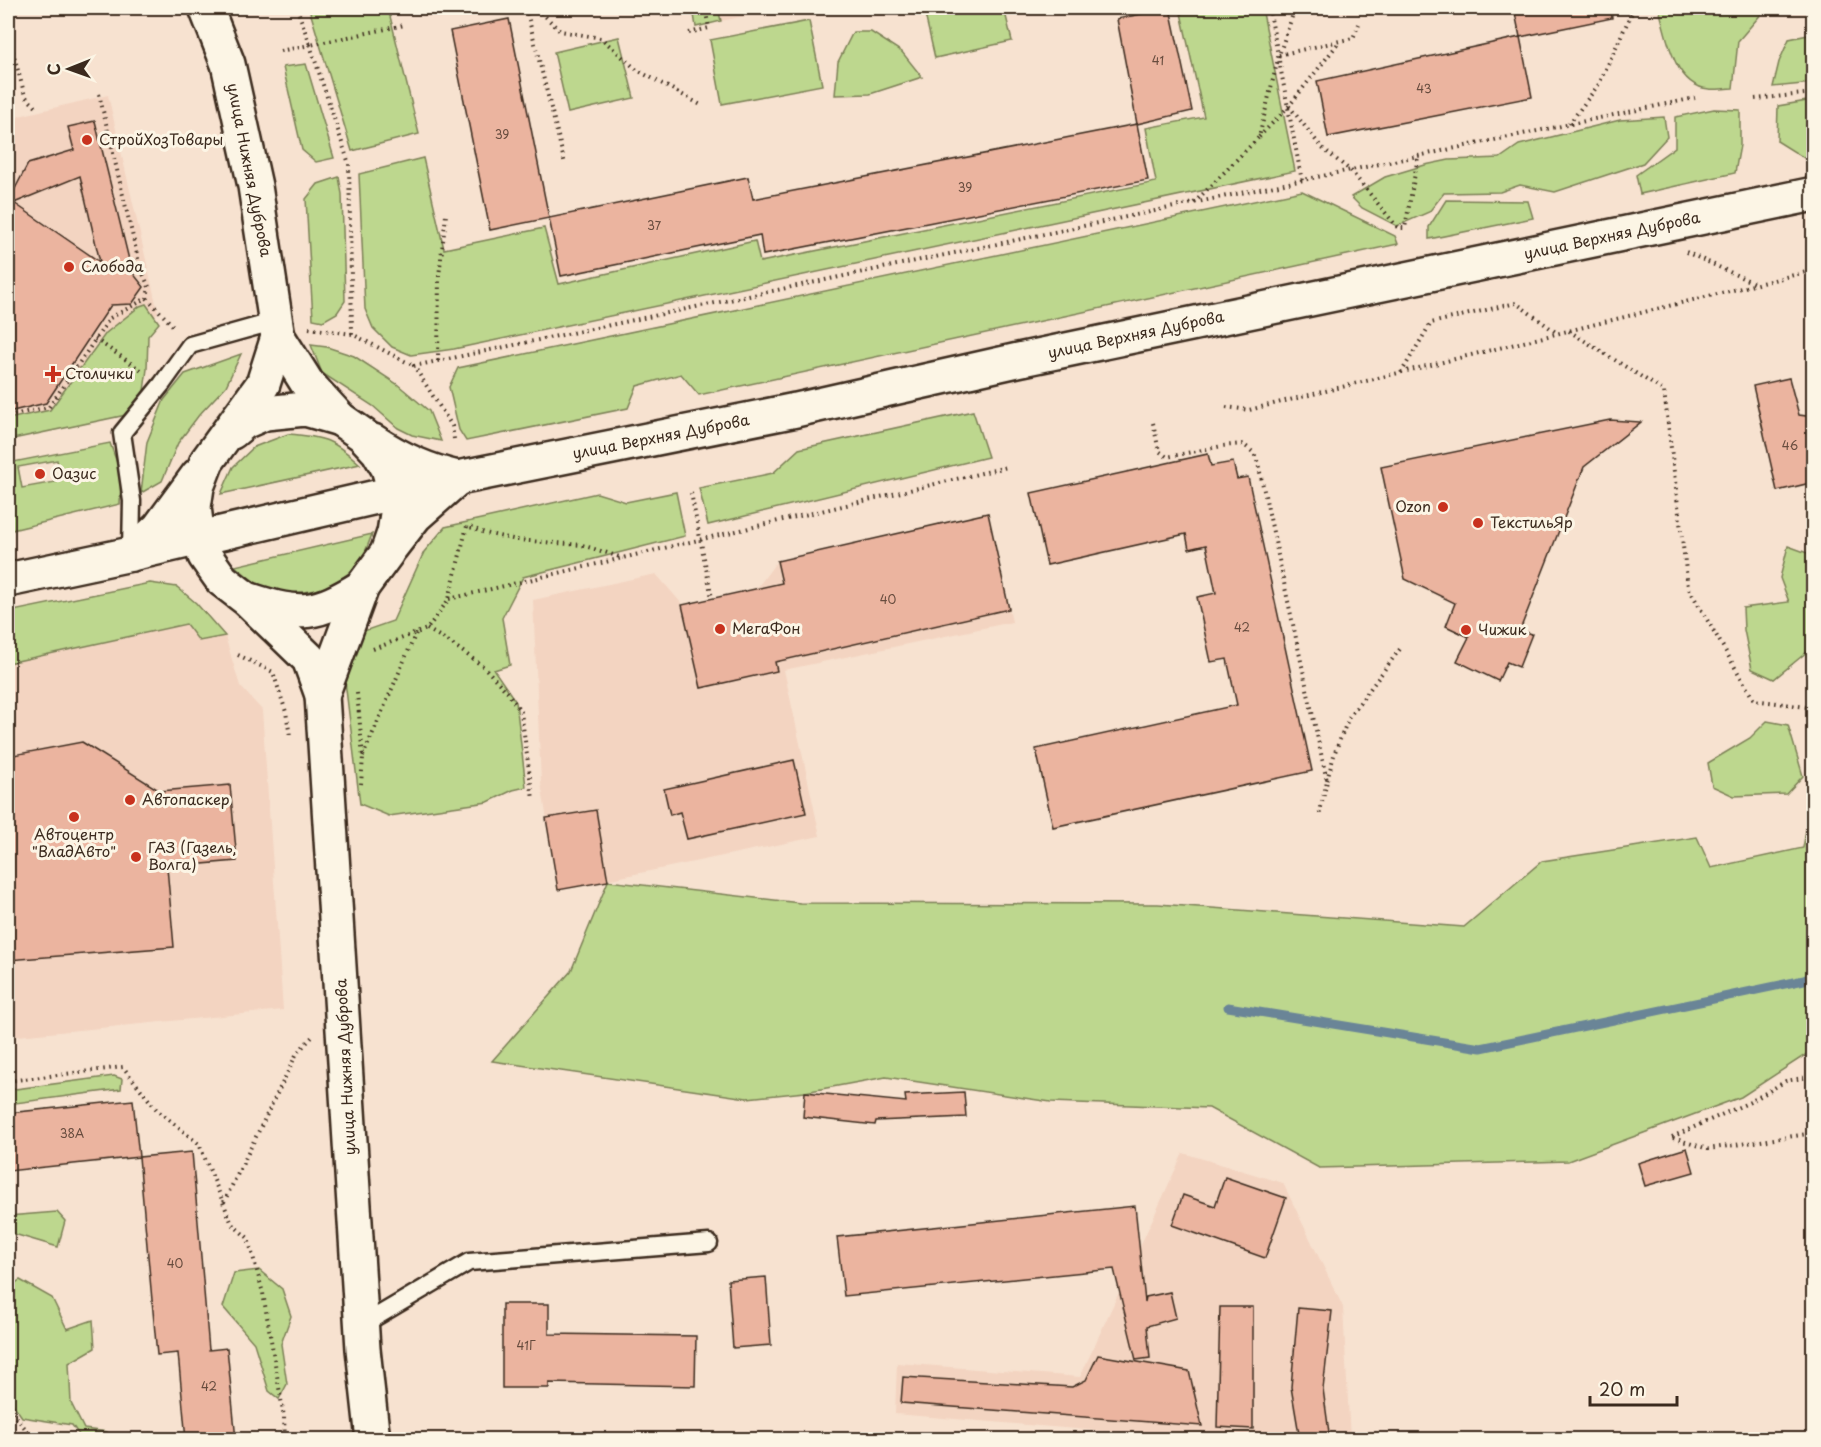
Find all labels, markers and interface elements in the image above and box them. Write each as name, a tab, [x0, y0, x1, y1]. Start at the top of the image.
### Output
north arrow	[39, 39, 99, 99]
house number: 41	[1152, 51, 1164, 69]
text: С	[41, 63, 65, 76]
house number: 43	[1416, 79, 1432, 97]
street label: улица Нижняя Дуброва	[222, 81, 279, 259]
house number: 39	[495, 125, 509, 143]
place label: СтройХозТовары	[99, 127, 223, 150]
marker: СтройХозТовары	[80, 133, 94, 147]
house number: 39	[958, 178, 972, 196]
street label: улица Верхняя Дуброва	[1521, 204, 1703, 264]
house number: 37	[647, 216, 662, 234]
place label: Слобода	[81, 254, 144, 277]
marker: Слобода	[62, 260, 76, 274]
street label: улица Верхняя Дуброва	[1045, 303, 1227, 363]
place label: Столички	[65, 361, 134, 384]
marker: Столички	[46, 367, 60, 381]
street label: улица Верхняя Дуброва	[570, 407, 752, 464]
house number: 46	[1782, 436, 1798, 454]
place label: Оазис	[52, 461, 96, 484]
marker: Оазис	[33, 467, 47, 481]
place label: Ozon	[1395, 494, 1431, 517]
marker: Ozon	[1436, 500, 1450, 514]
place label: ТекстильЯр	[1490, 510, 1573, 533]
marker: ТекстильЯр	[1471, 516, 1485, 530]
house number: 40	[880, 590, 897, 608]
place label: МегаФон	[732, 616, 801, 639]
place label: Чижик	[1478, 617, 1527, 640]
house number: 42	[1234, 618, 1250, 636]
marker: МегаФон	[713, 622, 727, 636]
marker: Чижик	[1459, 623, 1473, 637]
place label: Автопаскер	[142, 787, 230, 810]
marker: Автопаскер	[123, 793, 137, 807]
marker: Автоцентр "ВладАвто"	[67, 810, 81, 824]
place label: Автоцентр "ВладАвто"	[32, 822, 116, 862]
place label: ГАЗ (Газель, Волга)	[148, 835, 237, 875]
marker: ГАЗ (Газель, Волга)	[129, 850, 143, 864]
street label: улица Нижняя Дуброва	[328, 978, 361, 1156]
house number: 38А	[60, 1124, 84, 1142]
house number: 40	[167, 1254, 184, 1272]
house number: 41Г	[516, 1336, 536, 1354]
scale bar	[1590, 1369, 1677, 1407]
text: 20 m	[1599, 1375, 1645, 1402]
house number: 42	[201, 1377, 217, 1395]

